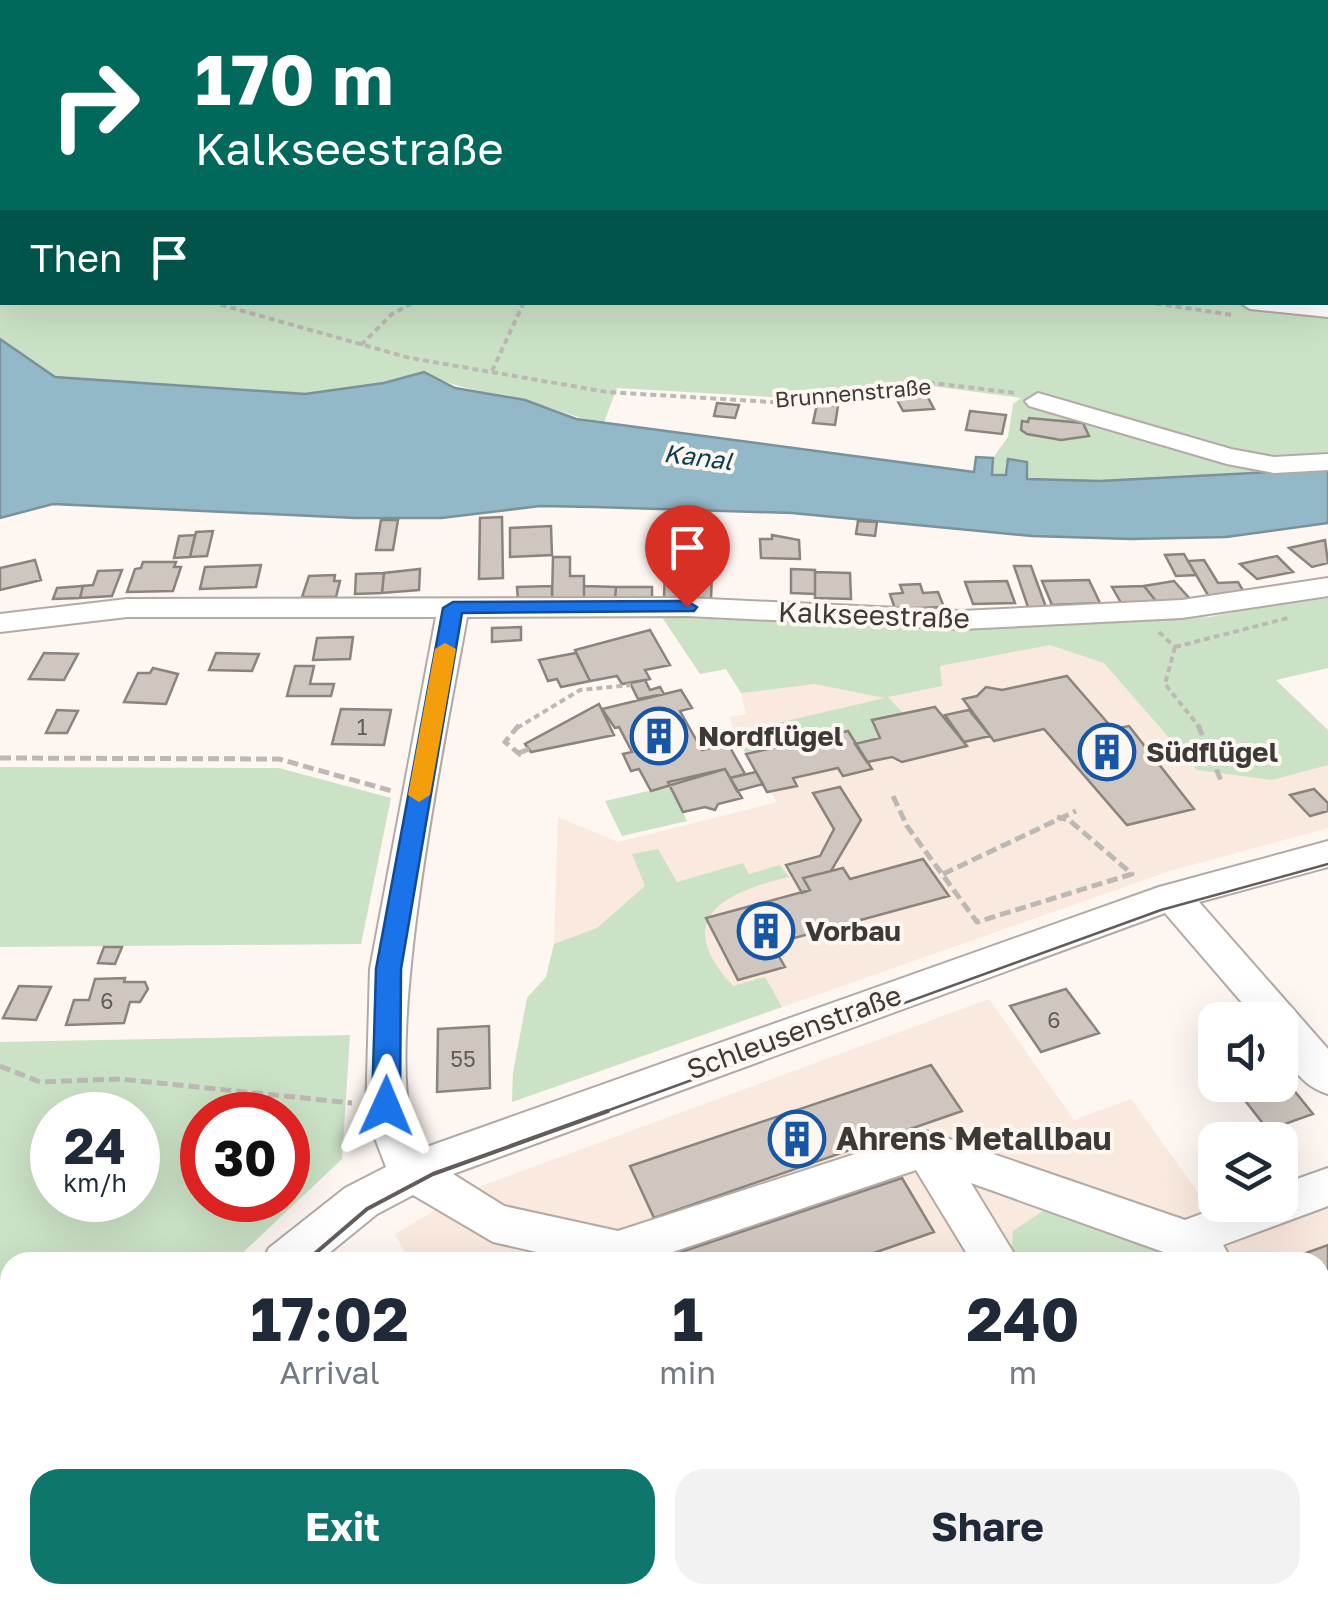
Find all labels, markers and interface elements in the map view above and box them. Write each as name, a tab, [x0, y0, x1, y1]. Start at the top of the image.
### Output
text: 170 m	[195, 36, 393, 120]
icon: right	[30, 40, 160, 170]
text: Kalkseestraße	[195, 121, 503, 175]
icon: arrive	[142, 230, 197, 285]
text: Then	[30, 235, 122, 280]
street label: Brunnenstraße	[774, 372, 932, 413]
water label: Kanal	[662, 437, 735, 476]
pin	[645, 505, 730, 608]
icon: arrive	[660, 520, 715, 575]
street label: Kalkseestraße	[778, 595, 971, 634]
building icon: Nordflügel	[629, 706, 689, 766]
house number: 1	[357, 713, 368, 740]
place label: Nordflügel	[698, 719, 843, 752]
building icon: Südflügel	[1077, 722, 1137, 782]
place label: Südflügel	[1146, 735, 1278, 768]
building icon: Vorbau	[736, 901, 796, 961]
place label: Vorbau	[805, 914, 901, 947]
street label: Schleusenstraße	[682, 977, 905, 1086]
house number: 6	[100, 987, 114, 1014]
map controls	[1198, 1002, 1298, 1222]
button: sound	[1198, 1002, 1298, 1102]
house number: 6	[1047, 1006, 1061, 1033]
house number: 55	[450, 1045, 476, 1072]
position arrow	[334, 1054, 438, 1158]
speed limit sign: 30	[180, 1092, 310, 1222]
building icon: Ahrens Metallbau	[767, 1109, 827, 1169]
text: 24	[64, 1115, 126, 1175]
place label: Ahrens Metallbau	[836, 1119, 1112, 1157]
button: layers	[1198, 1122, 1298, 1222]
text: km/h	[63, 1167, 127, 1198]
text: 17:02	[250, 1282, 409, 1354]
text: 1	[672, 1282, 703, 1354]
text: 240	[966, 1282, 1080, 1354]
text: Arrival	[280, 1353, 380, 1391]
text: min	[659, 1353, 716, 1391]
text: m	[1009, 1353, 1037, 1391]
button: Exit	[30, 1469, 655, 1584]
button: Share	[675, 1469, 1300, 1584]

